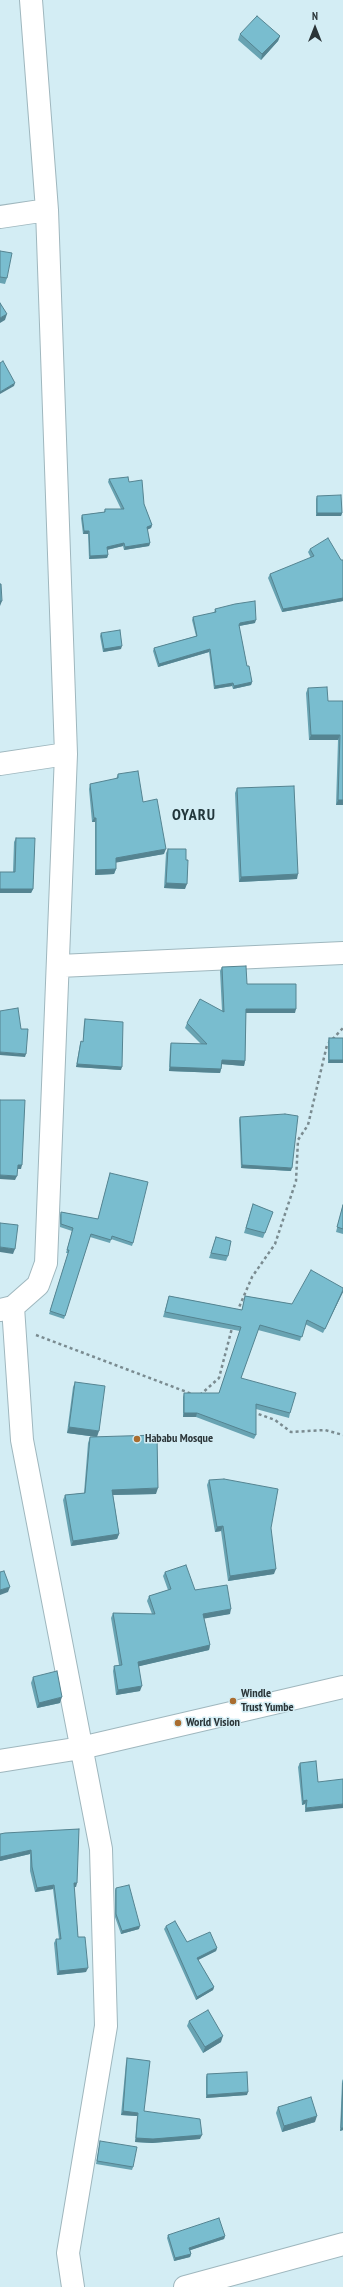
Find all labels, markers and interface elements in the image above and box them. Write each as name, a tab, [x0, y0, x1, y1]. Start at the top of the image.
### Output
north arrow	[295, 8, 335, 48]
text: N	[312, 9, 318, 23]
district label: OYARU	[172, 805, 216, 825]
place label: Hababu Mosque	[145, 1432, 213, 1446]
marker: Hababu Mosque	[132, 1434, 142, 1444]
place label: Windle Trust Yumbe	[241, 1687, 294, 1715]
marker: Windle Trust Yumbe	[228, 1696, 238, 1706]
place label: World Vision	[186, 1716, 240, 1730]
marker: World Vision	[173, 1718, 183, 1728]

